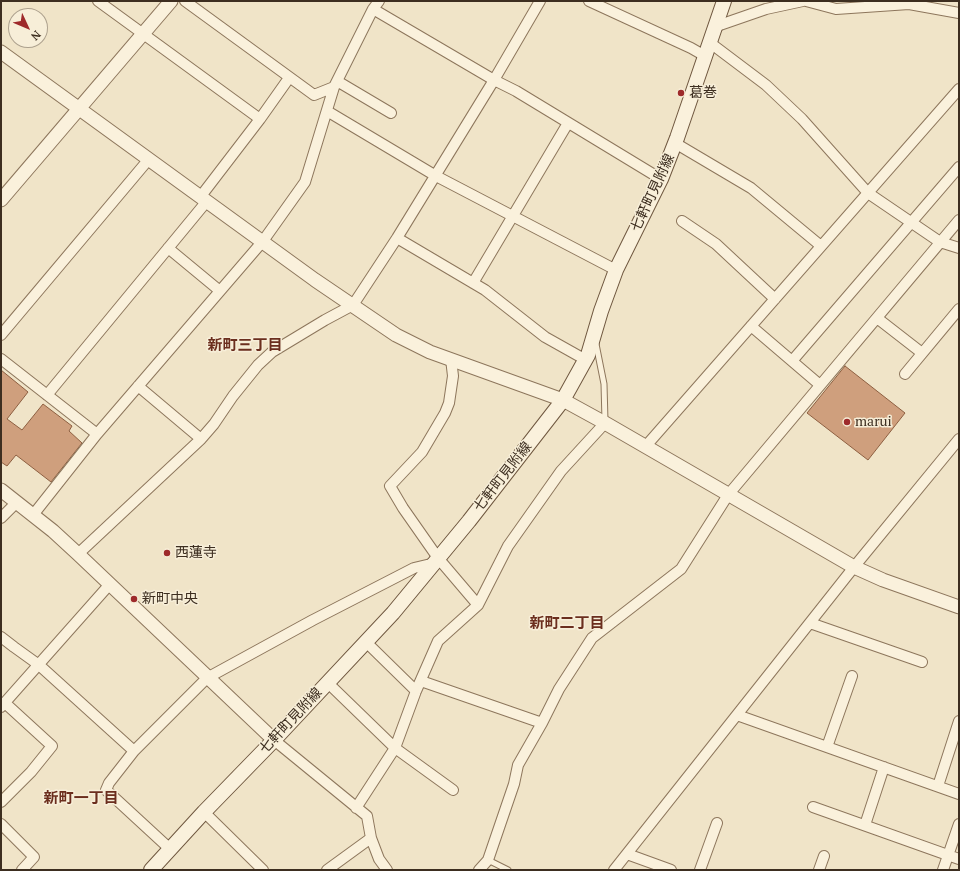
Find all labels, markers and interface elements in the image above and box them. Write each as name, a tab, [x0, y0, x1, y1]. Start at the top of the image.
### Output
north arrow	[8, 8, 48, 48]
text: N	[28, 28, 44, 44]
place label: 葛巻	[689, 85, 717, 101]
marker: 葛巻	[676, 88, 686, 98]
street label: 七軒町見附線	[628, 151, 678, 235]
district label: 新町三丁目	[208, 337, 282, 355]
place label: marui	[855, 414, 892, 430]
marker: marui	[842, 417, 852, 427]
street label: 七軒町見附線	[471, 439, 535, 515]
place label: 西蓮寺	[175, 545, 217, 561]
marker: 西蓮寺	[162, 548, 172, 558]
place label: 新町中央	[142, 591, 198, 607]
marker: 新町中央	[129, 594, 139, 604]
district label: 新町二丁目	[530, 615, 604, 633]
street label: 七軒町見附線	[256, 685, 326, 757]
district label: 新町一丁目	[44, 790, 118, 808]

